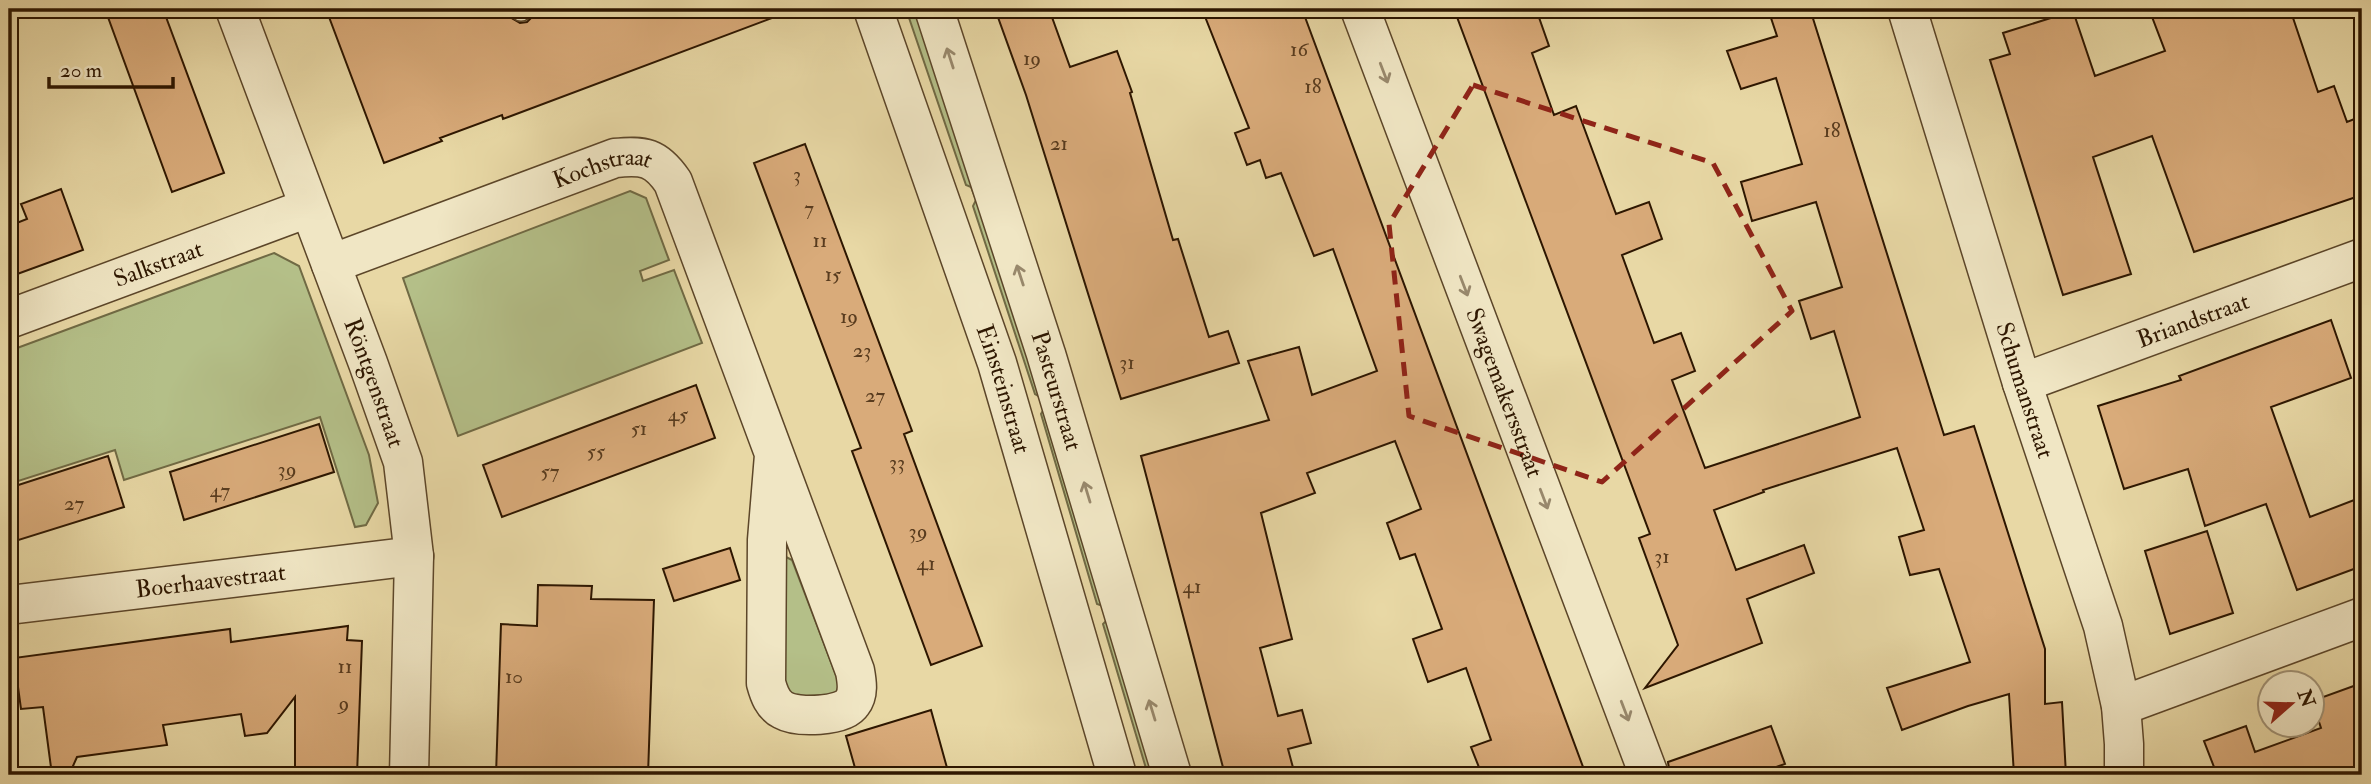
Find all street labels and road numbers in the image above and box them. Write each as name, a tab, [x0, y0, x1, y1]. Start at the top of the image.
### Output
street label: Kochstraat	[548, 142, 657, 196]
street label: Salkstraat	[109, 233, 208, 295]
street label: Briandstraat	[2133, 286, 2254, 355]
street label: Swagemakersstraat	[1458, 304, 1550, 482]
street label: Röntgenstraat	[337, 314, 412, 452]
street label: Schumanstraat	[1988, 318, 2061, 463]
street label: Einsteinstraat	[969, 321, 1038, 458]
street label: Pasteurstraat	[1024, 327, 1089, 455]
street label: Boerhaavestraat	[134, 557, 288, 606]

